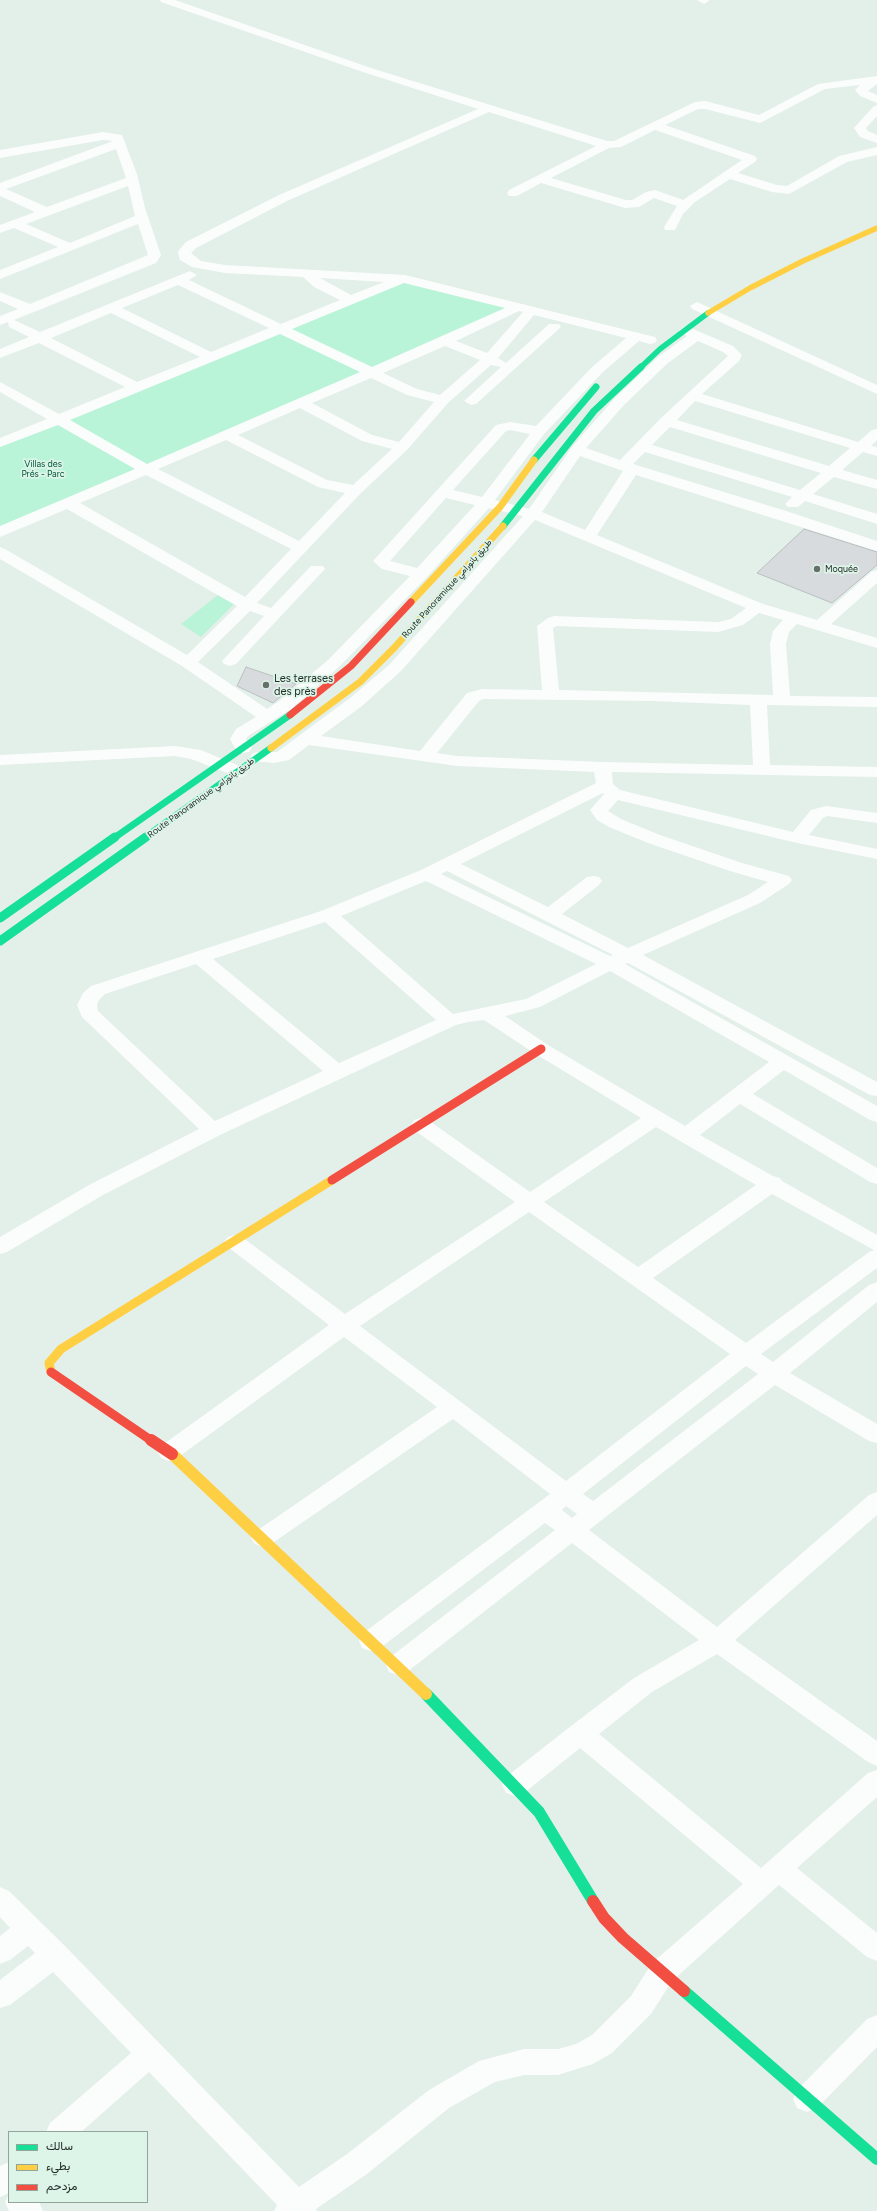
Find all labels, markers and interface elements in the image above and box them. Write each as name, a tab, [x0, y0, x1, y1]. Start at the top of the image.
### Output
park label: Villas des Prés - Parc	[21, 459, 65, 480]
street label: Route Panoramique طريق بانورامي	[400, 537, 494, 641]
marker: Moquée	[812, 564, 822, 574]
place label: Moquée	[825, 564, 858, 574]
place label: Les terrases des près	[274, 672, 333, 698]
marker: Les terrases des près	[261, 680, 271, 690]
street label: Route Panoramique طريق بانورامي	[146, 756, 256, 840]
legend	[8, 2131, 148, 2203]
text: سالك	[46, 2139, 73, 2153]
text: بطيء	[46, 2159, 70, 2173]
text: مزدحم	[46, 2179, 77, 2193]

